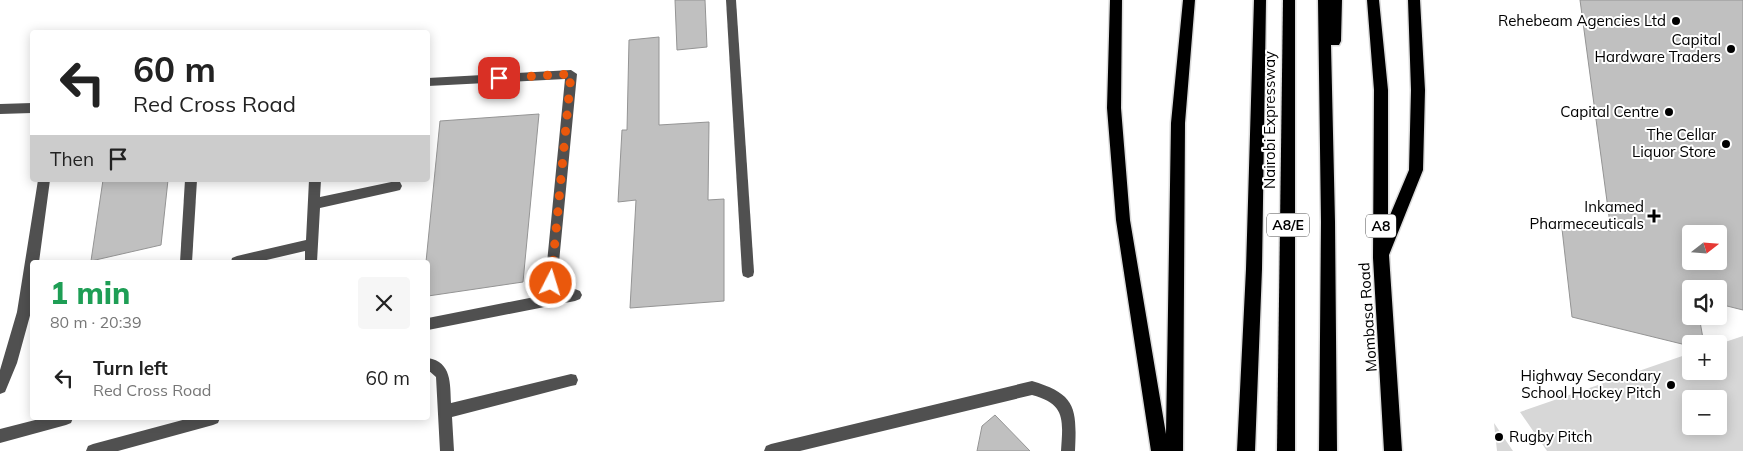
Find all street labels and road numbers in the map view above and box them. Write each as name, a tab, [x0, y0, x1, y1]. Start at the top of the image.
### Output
street label: Nairobi Expressway	[1260, 51, 1279, 189]
road number: A8/E	[1267, 214, 1309, 236]
road number: A8	[1366, 215, 1396, 238]
street label: Mombasa Road	[1354, 262, 1381, 372]

